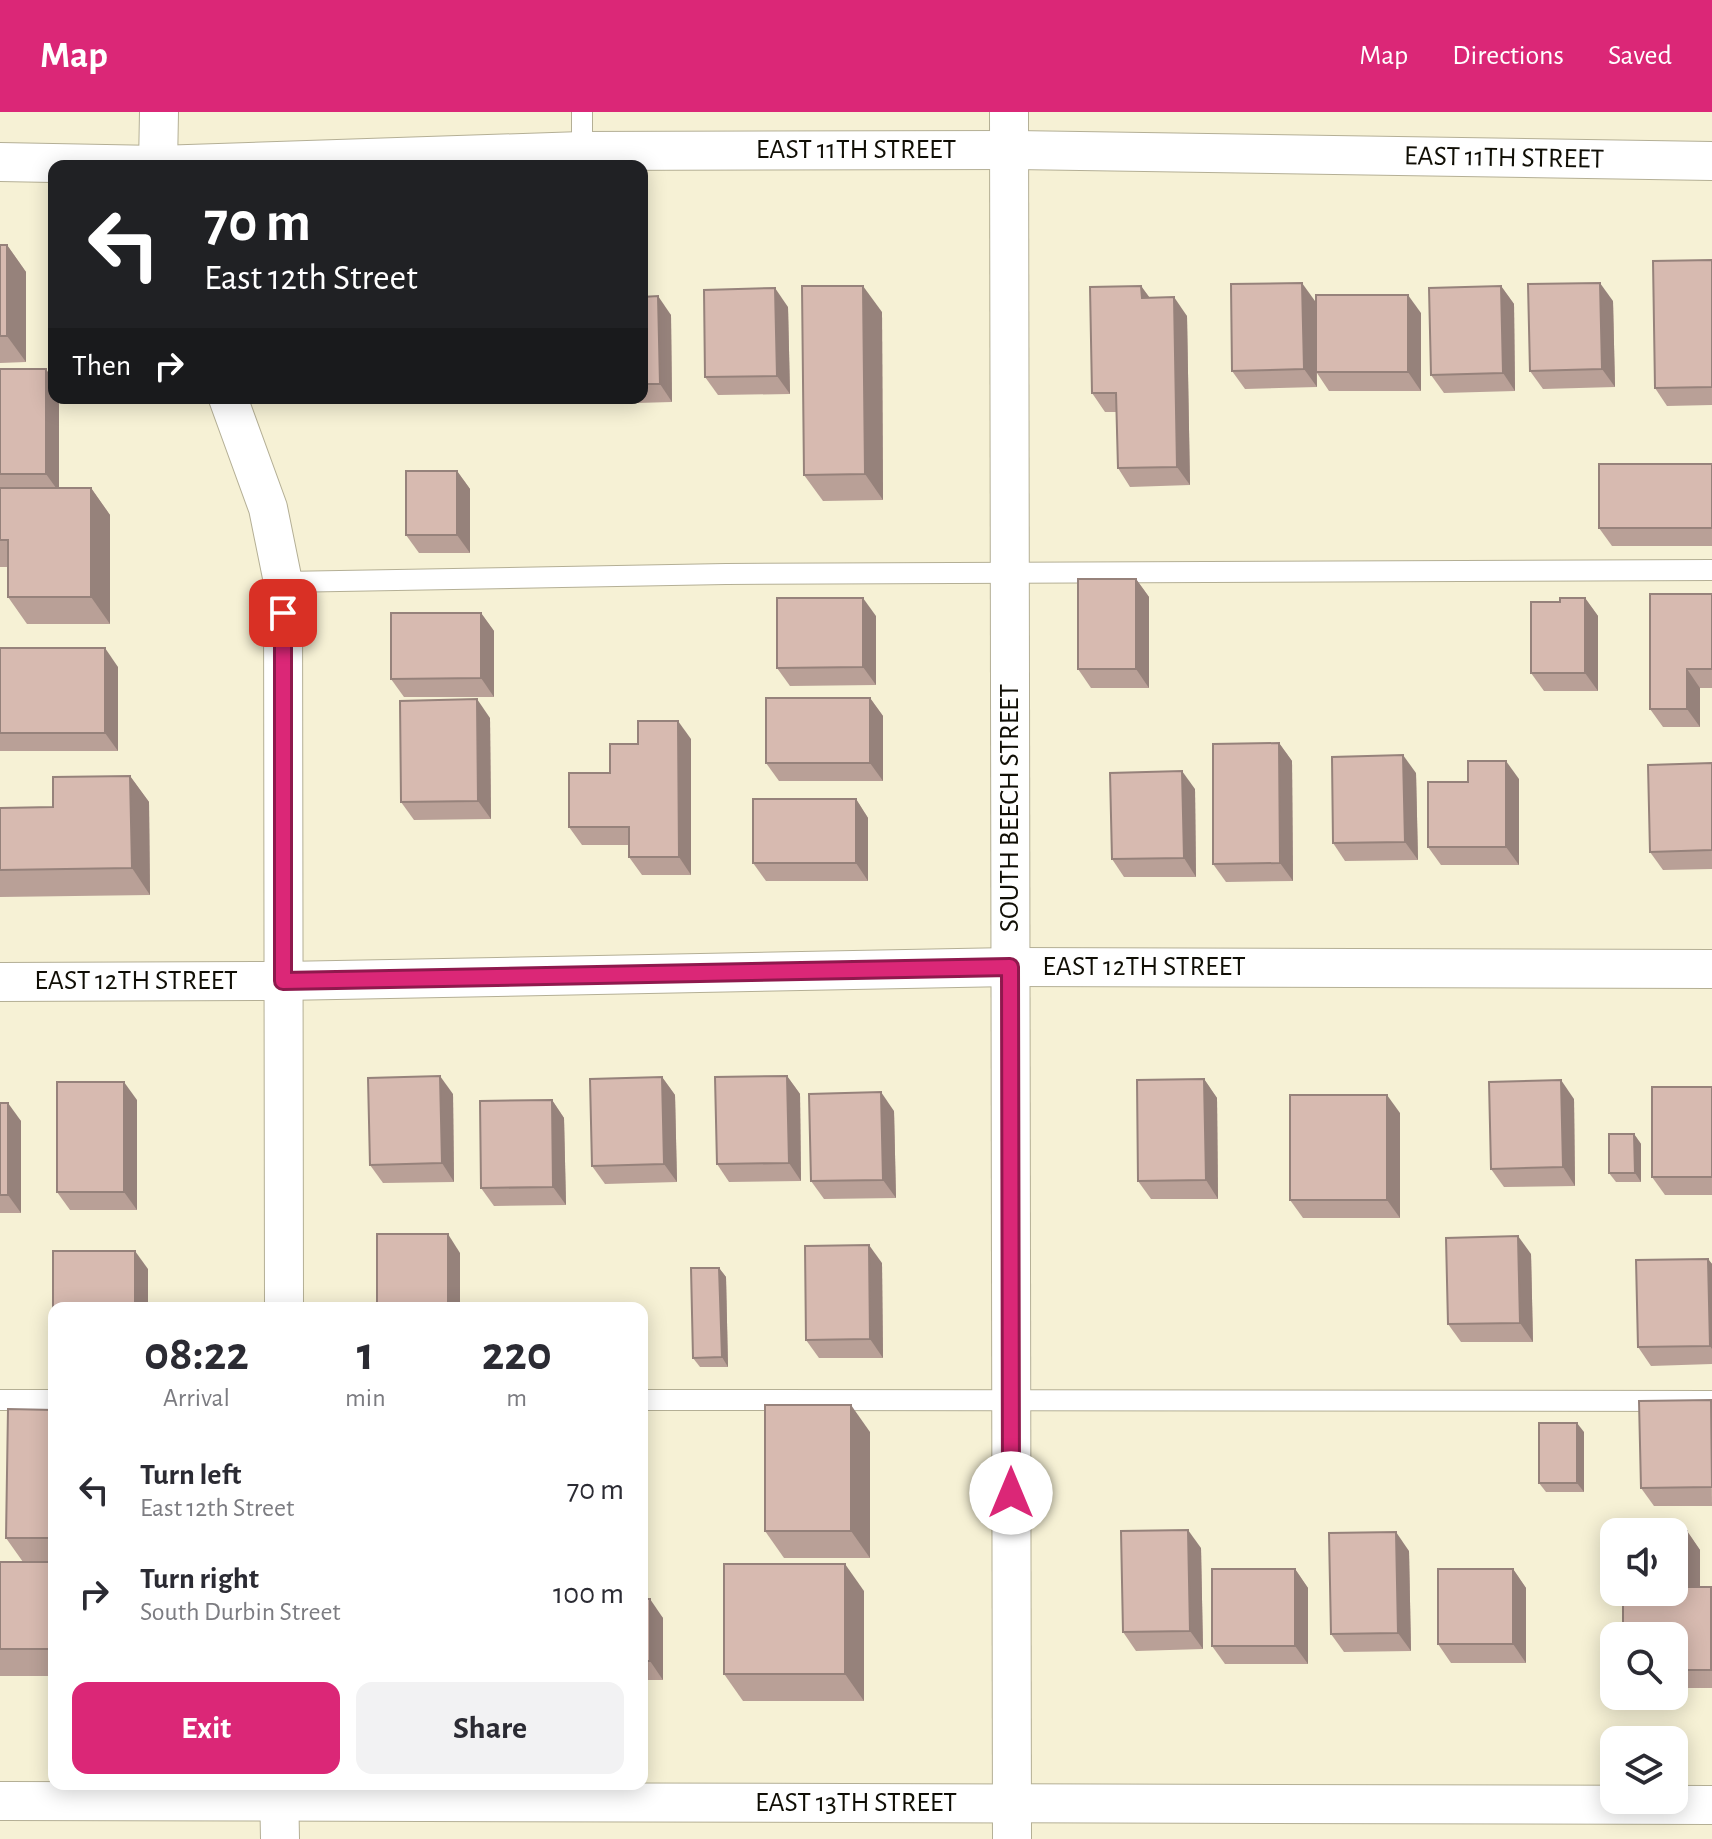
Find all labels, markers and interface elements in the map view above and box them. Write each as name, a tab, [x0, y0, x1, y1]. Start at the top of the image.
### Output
text: Map	[40, 37, 108, 75]
text: Map	[1359, 42, 1408, 70]
text: Directions	[1452, 42, 1564, 70]
text: Saved	[1608, 42, 1672, 70]
street label: EAST 11TH STREET	[756, 136, 956, 164]
street label: EAST 11TH STREET	[1404, 142, 1605, 174]
icon: left	[72, 192, 176, 296]
text: 70 m	[204, 195, 311, 251]
text: East 12th Street	[204, 260, 418, 296]
icon: right	[147, 344, 191, 388]
text: Then	[72, 351, 131, 381]
pin	[249, 579, 317, 647]
icon: arrive	[261, 591, 305, 635]
street label: SOUTH BEECH STREET	[996, 683, 1024, 932]
street label: EAST 12TH STREET	[1042, 953, 1246, 981]
street label: EAST 12TH STREET	[34, 967, 238, 995]
text: 08:22	[144, 1331, 249, 1379]
text: 1	[357, 1331, 374, 1379]
text: 220	[482, 1331, 552, 1379]
text: Arrival	[163, 1385, 230, 1411]
text: min	[345, 1385, 386, 1411]
text: m	[506, 1385, 527, 1411]
position arrow	[969, 1451, 1053, 1535]
text: Turn left	[140, 1460, 241, 1490]
icon: left	[72, 1468, 116, 1512]
text: 70 m	[567, 1475, 624, 1505]
text: East 12th Street	[140, 1495, 294, 1521]
map controls	[1600, 1518, 1688, 1814]
button: sound	[1600, 1518, 1688, 1606]
text: Turn right	[140, 1564, 259, 1594]
icon: right	[72, 1572, 116, 1616]
text: 100 m	[553, 1579, 624, 1609]
text: South Durbin Street	[140, 1599, 341, 1625]
button: search	[1600, 1622, 1688, 1710]
button: Exit	[72, 1682, 340, 1774]
button: Share	[356, 1682, 624, 1774]
button: layers	[1600, 1726, 1688, 1814]
street label: EAST 13TH STREET	[755, 1789, 957, 1817]

